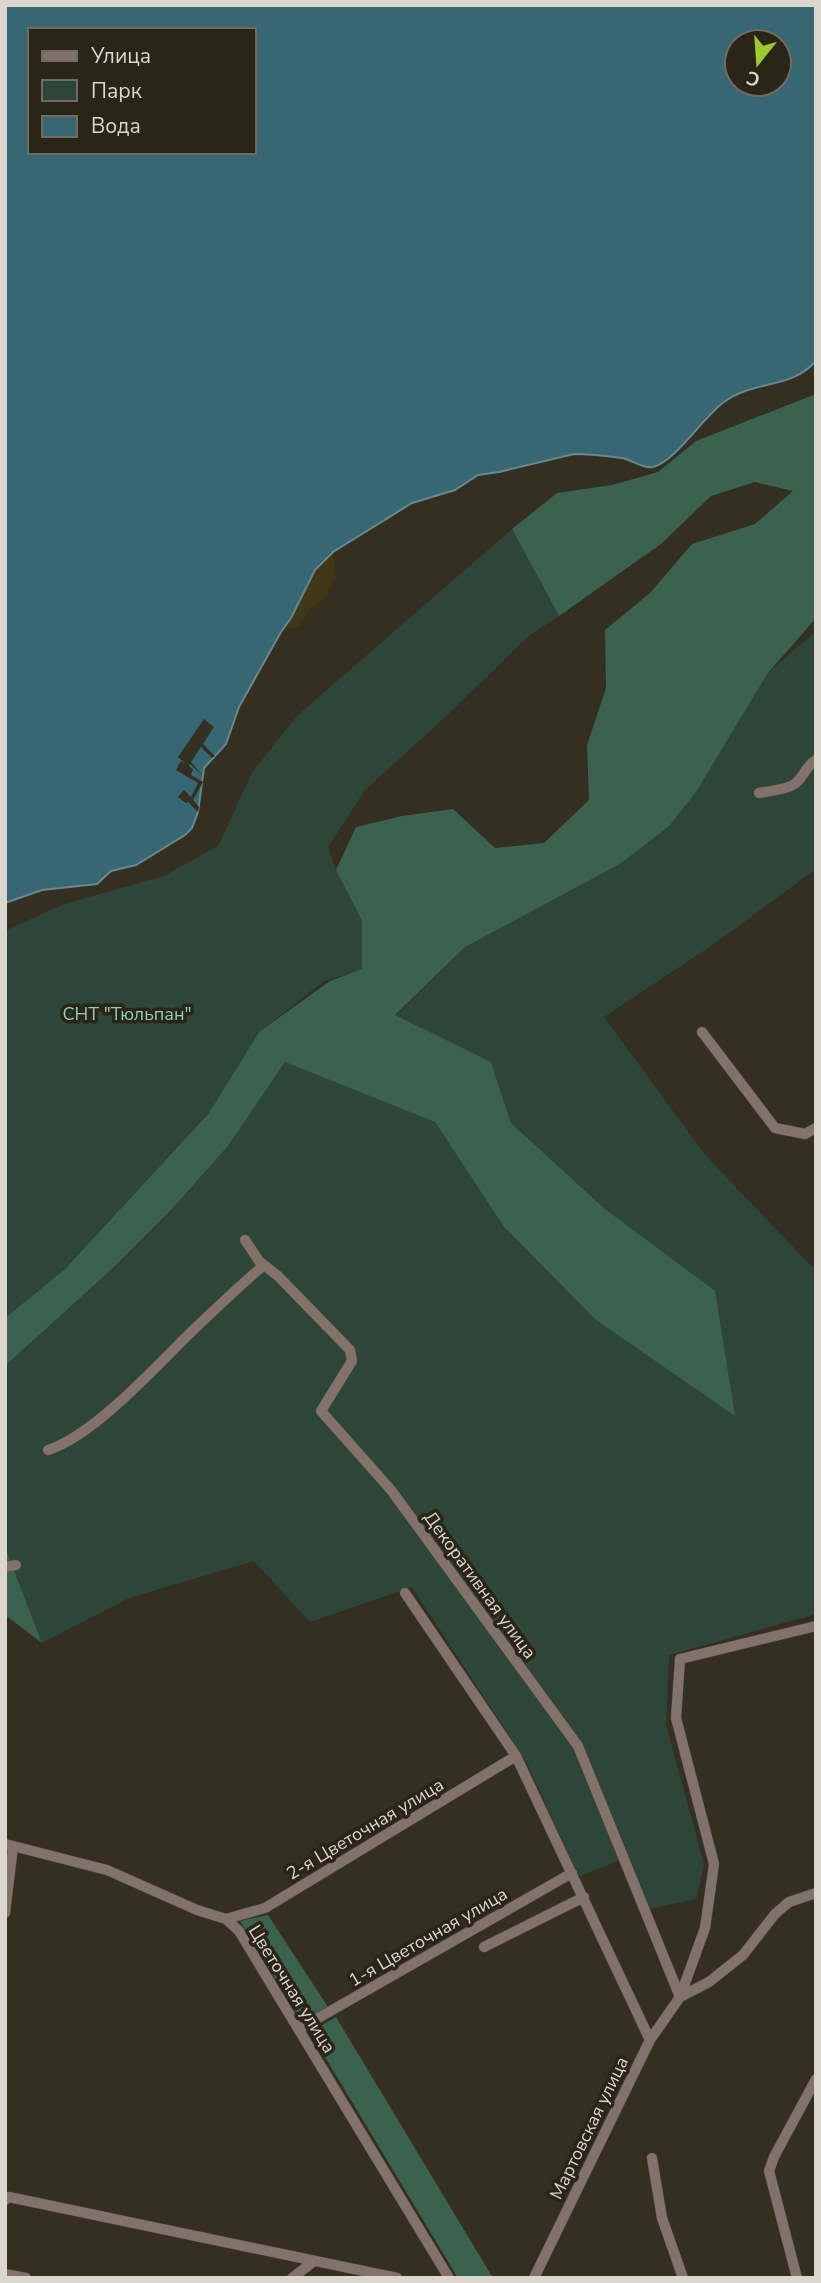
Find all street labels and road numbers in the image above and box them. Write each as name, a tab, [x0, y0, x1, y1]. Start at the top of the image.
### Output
street label: Декоративная улица	[418, 1506, 542, 1664]
street label: 2-я Цветочная улица	[282, 1772, 448, 1886]
street label: 1-я Цветочная улица	[344, 1882, 512, 1992]
street label: Цветочная улица	[243, 1920, 341, 2058]
street label: Мартовская улица	[544, 2053, 634, 2203]

